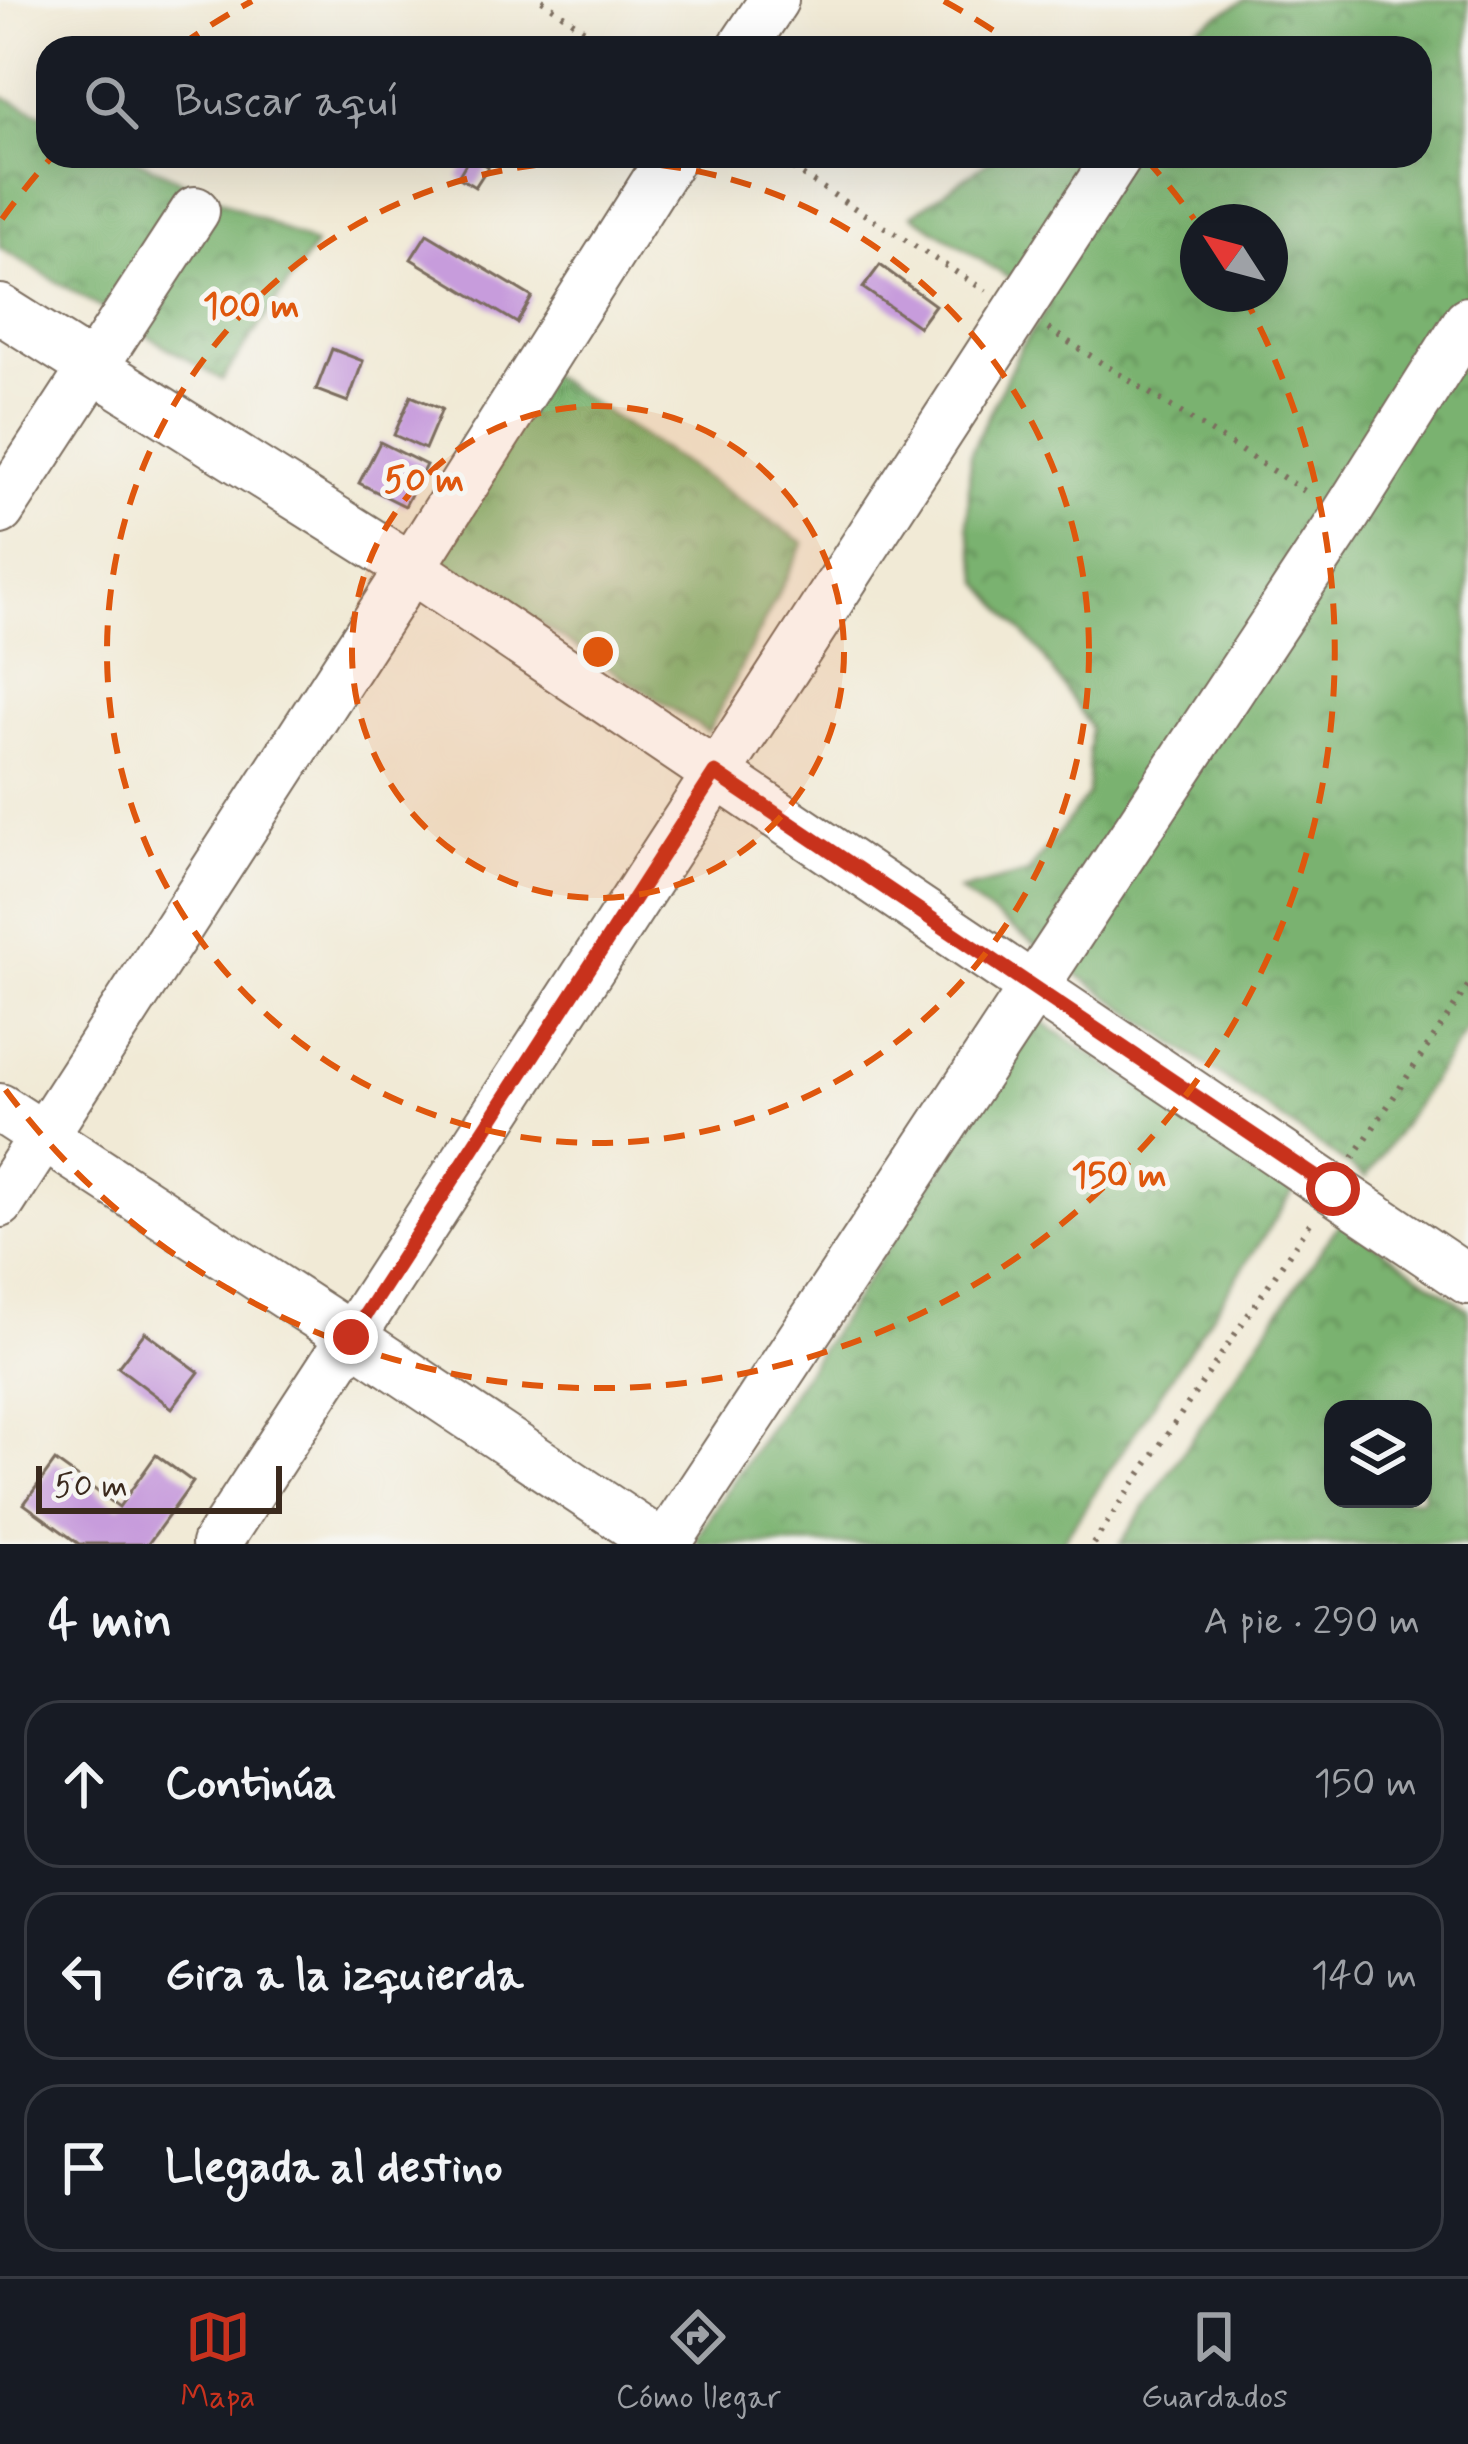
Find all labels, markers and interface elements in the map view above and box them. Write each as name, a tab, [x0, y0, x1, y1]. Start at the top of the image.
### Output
search box	[36, 36, 1432, 168]
icon: search	[78, 69, 144, 135]
text: Buscar aquí	[174, 73, 400, 132]
north arrow	[1180, 204, 1288, 312]
text: 100 m	[203, 284, 299, 331]
text: 50 m	[384, 458, 464, 505]
centre of rings	[577, 631, 619, 673]
text: 150 m	[1071, 1153, 1167, 1200]
route start	[1306, 1162, 1360, 1216]
route end	[324, 1310, 378, 1364]
map controls	[1324, 1400, 1432, 1508]
button: layers	[1324, 1400, 1432, 1508]
scale bar	[36, 1460, 282, 1513]
text: 50 m	[54, 1465, 128, 1509]
text: 4 min	[48, 1589, 172, 1655]
text: A pie · 290 m	[1203, 1597, 1420, 1648]
icon: ahead	[51, 1751, 117, 1817]
text: Continúa	[165, 1755, 336, 1814]
text: 150 m	[1314, 1759, 1417, 1810]
icon: left	[51, 1943, 117, 2009]
text: Gira a la izquierda	[165, 1947, 523, 2006]
text: 140 m	[1311, 1951, 1417, 2002]
icon: arrive	[51, 2135, 117, 2201]
text: Llegada al destino	[165, 2139, 502, 2198]
tab: Mapa	[180, 2304, 255, 2420]
tab: Cómo llegar	[616, 2304, 781, 2420]
tab: Guardados	[1141, 2304, 1288, 2420]

